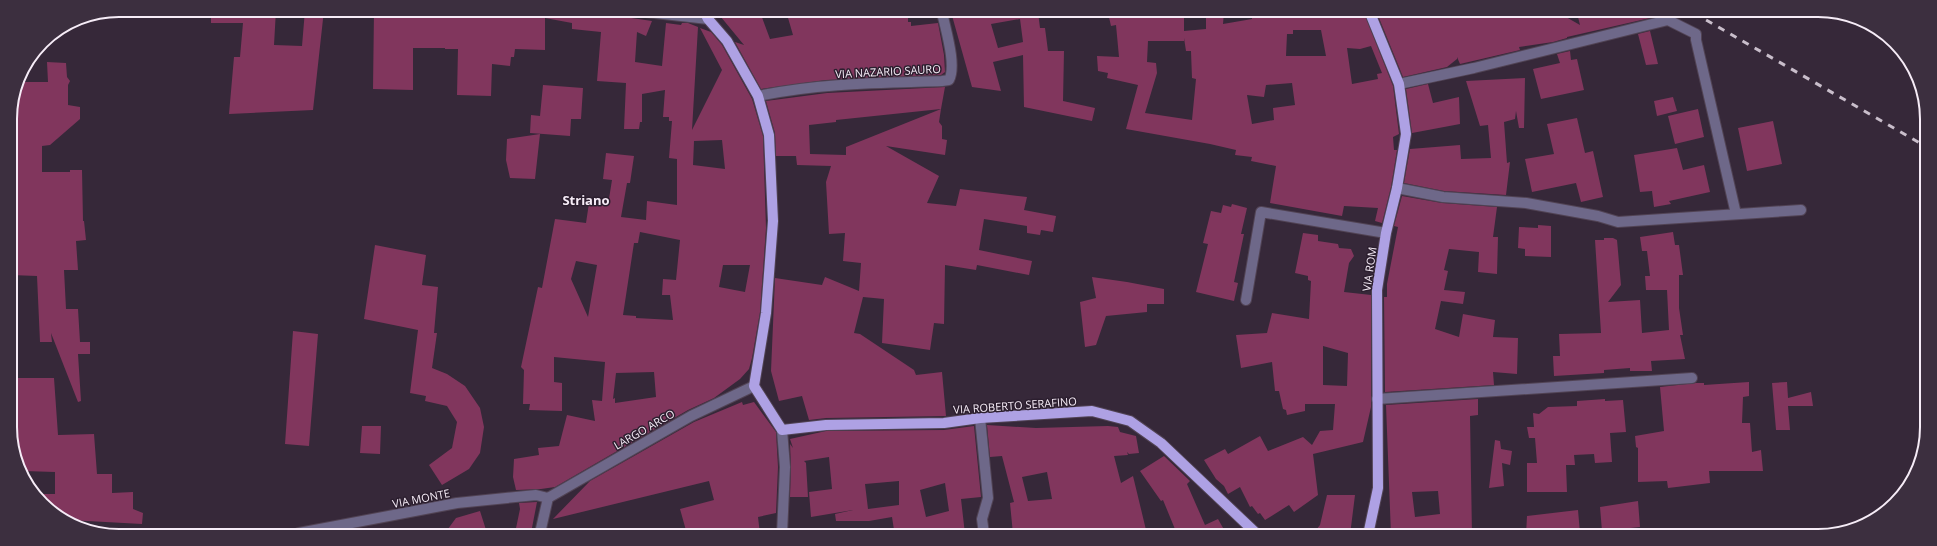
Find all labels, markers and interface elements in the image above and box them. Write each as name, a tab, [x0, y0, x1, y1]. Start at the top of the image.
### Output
street label: VIA NAZARIO SAURO	[835, 61, 941, 81]
district label: Striano	[562, 191, 610, 209]
street label: VIA ROM	[1358, 246, 1380, 292]
street label: VIA ROBERTO SERAFINO	[953, 393, 1077, 417]
street label: LARGO ARCO	[611, 405, 677, 453]
street label: VIA MONTE	[391, 485, 451, 511]

